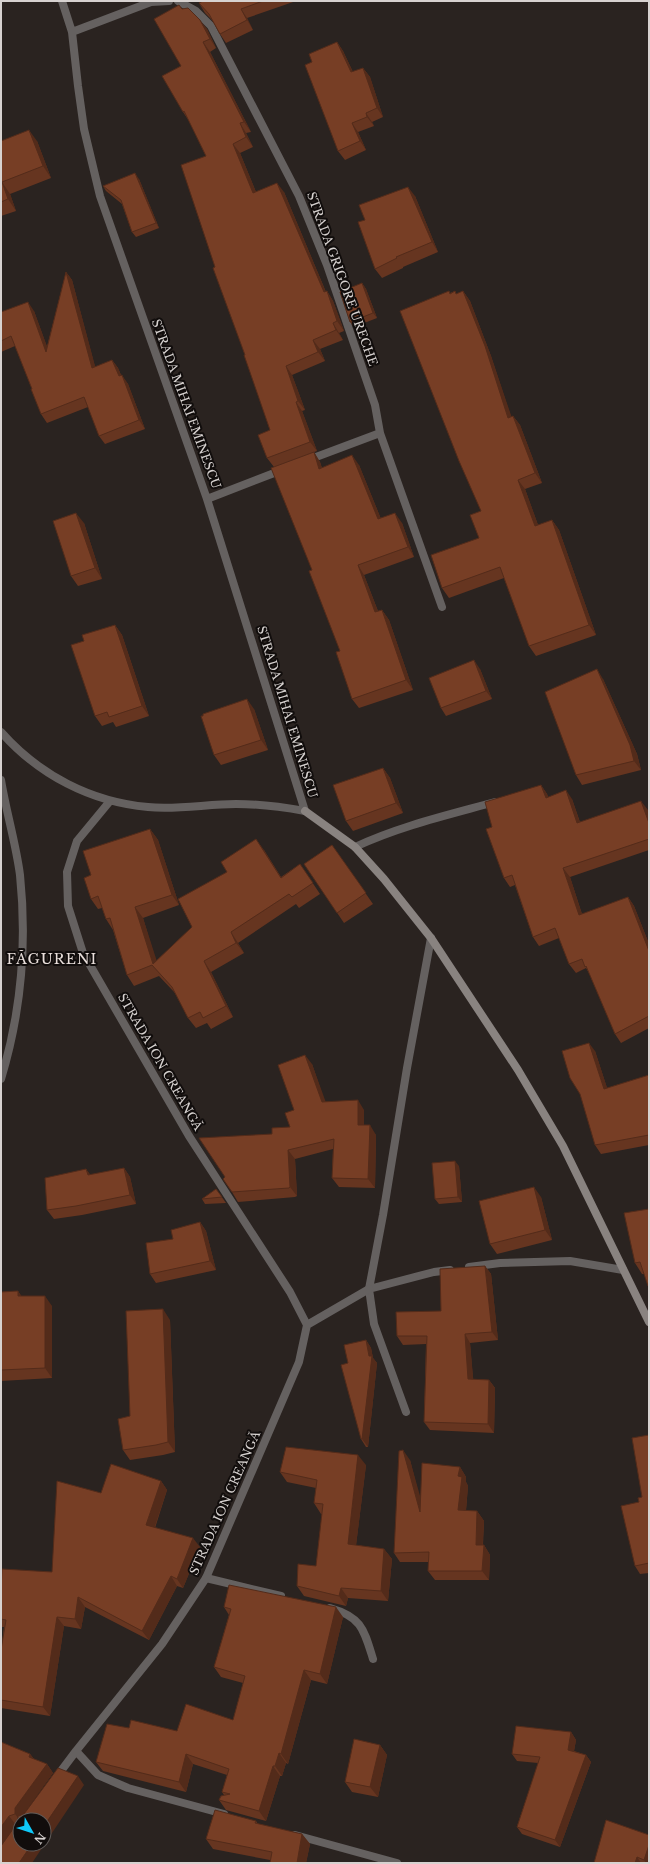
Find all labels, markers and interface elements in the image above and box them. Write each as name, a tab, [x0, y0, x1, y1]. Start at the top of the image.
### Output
street label: STRADA GRIGORE URECHE	[304, 190, 381, 368]
street label: STRADA MIHAI EMINESCU	[149, 317, 224, 491]
street label: STRADA MIHAI EMINESCU	[254, 624, 321, 800]
district label: FĂGURENI	[7, 950, 97, 968]
street label: STRADA ION CREANGĂ	[115, 990, 207, 1134]
street label: STRADA ION CREANGĂ	[185, 1427, 263, 1577]
north arrow	[12, 1812, 52, 1852]
text: N	[31, 1830, 48, 1847]

